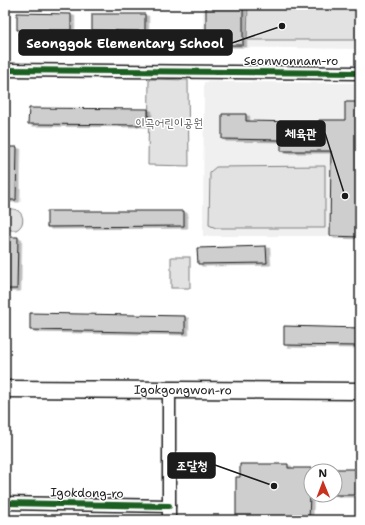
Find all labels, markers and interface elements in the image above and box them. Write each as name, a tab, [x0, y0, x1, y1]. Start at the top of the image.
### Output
callout: Seonggok Elementary School	[19, 30, 232, 55]
text: Seonggok Elementary School	[26, 35, 224, 52]
street label: Seonwonnam-ro	[244, 53, 338, 69]
park label: 이곡어린이공원	[135, 115, 203, 131]
callout: 체육관	[277, 121, 325, 146]
text: 체육관	[284, 125, 317, 142]
street label: Igokgongwon-ro	[134, 382, 232, 398]
callout: 조달청	[168, 453, 215, 478]
text: 조달청	[176, 457, 208, 474]
north arrow	[303, 463, 343, 503]
text: N	[318, 466, 328, 481]
street label: Igokdong-ro	[50, 484, 124, 502]

